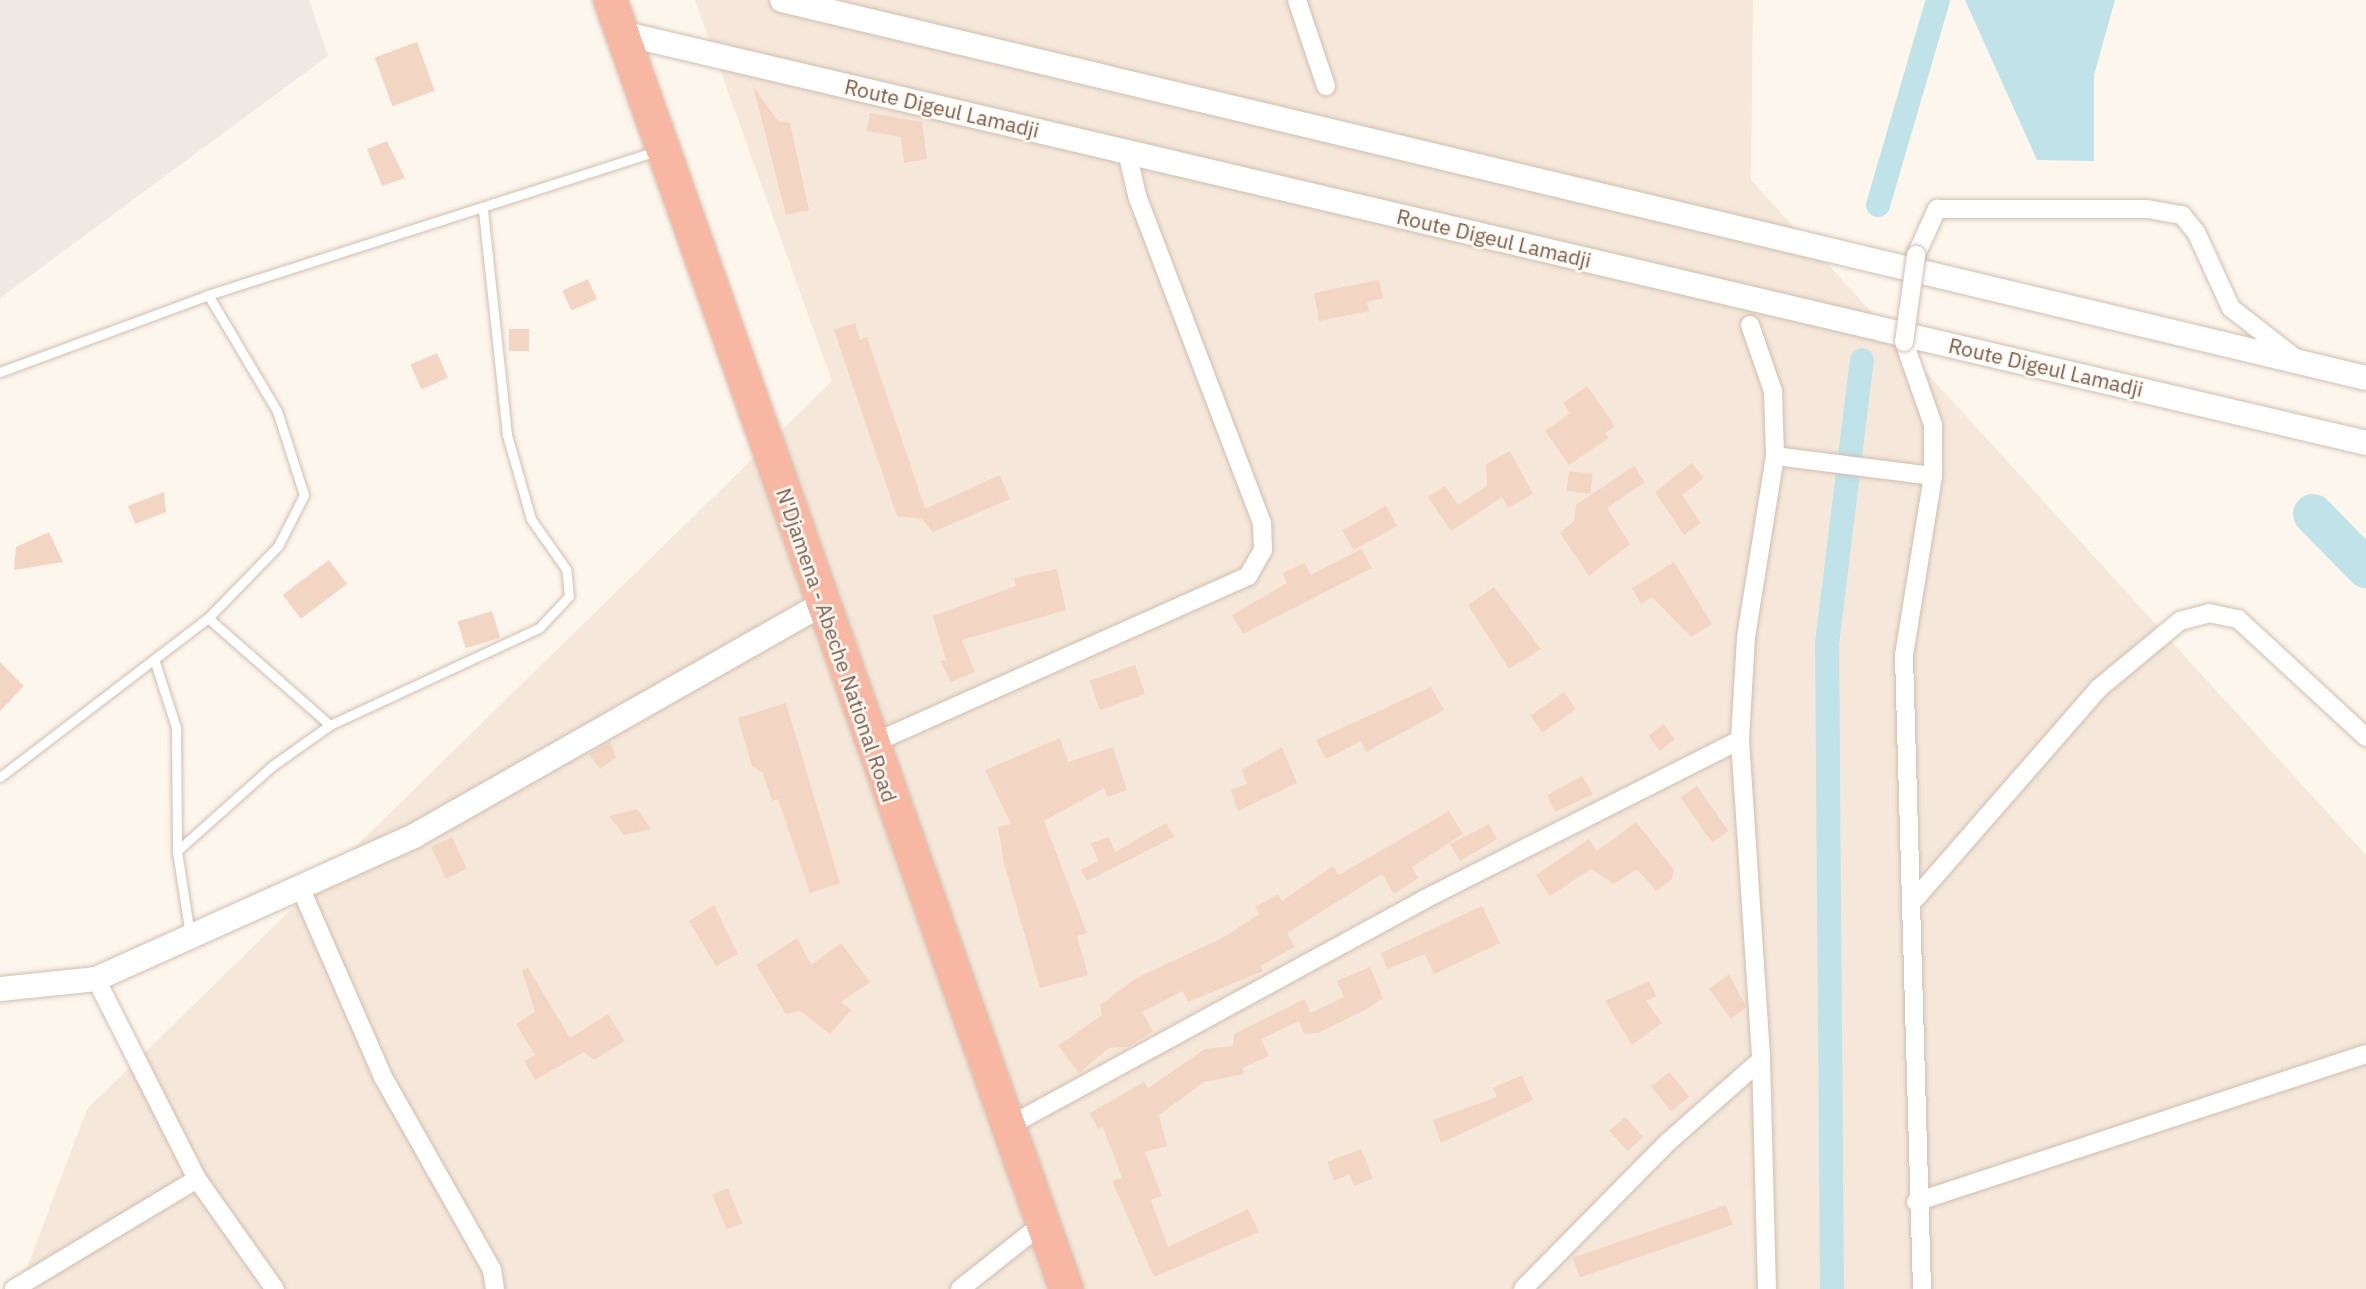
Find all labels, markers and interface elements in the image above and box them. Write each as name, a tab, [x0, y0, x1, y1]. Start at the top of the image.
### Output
street label: Route Digeul Lamadji	[842, 73, 1042, 143]
street label: Route Digeul Lamadji	[1394, 203, 1594, 273]
street label: Route Digeul Lamadji	[1946, 332, 2146, 402]
street label: N'Djamena - Abeche National Road	[771, 485, 903, 805]

